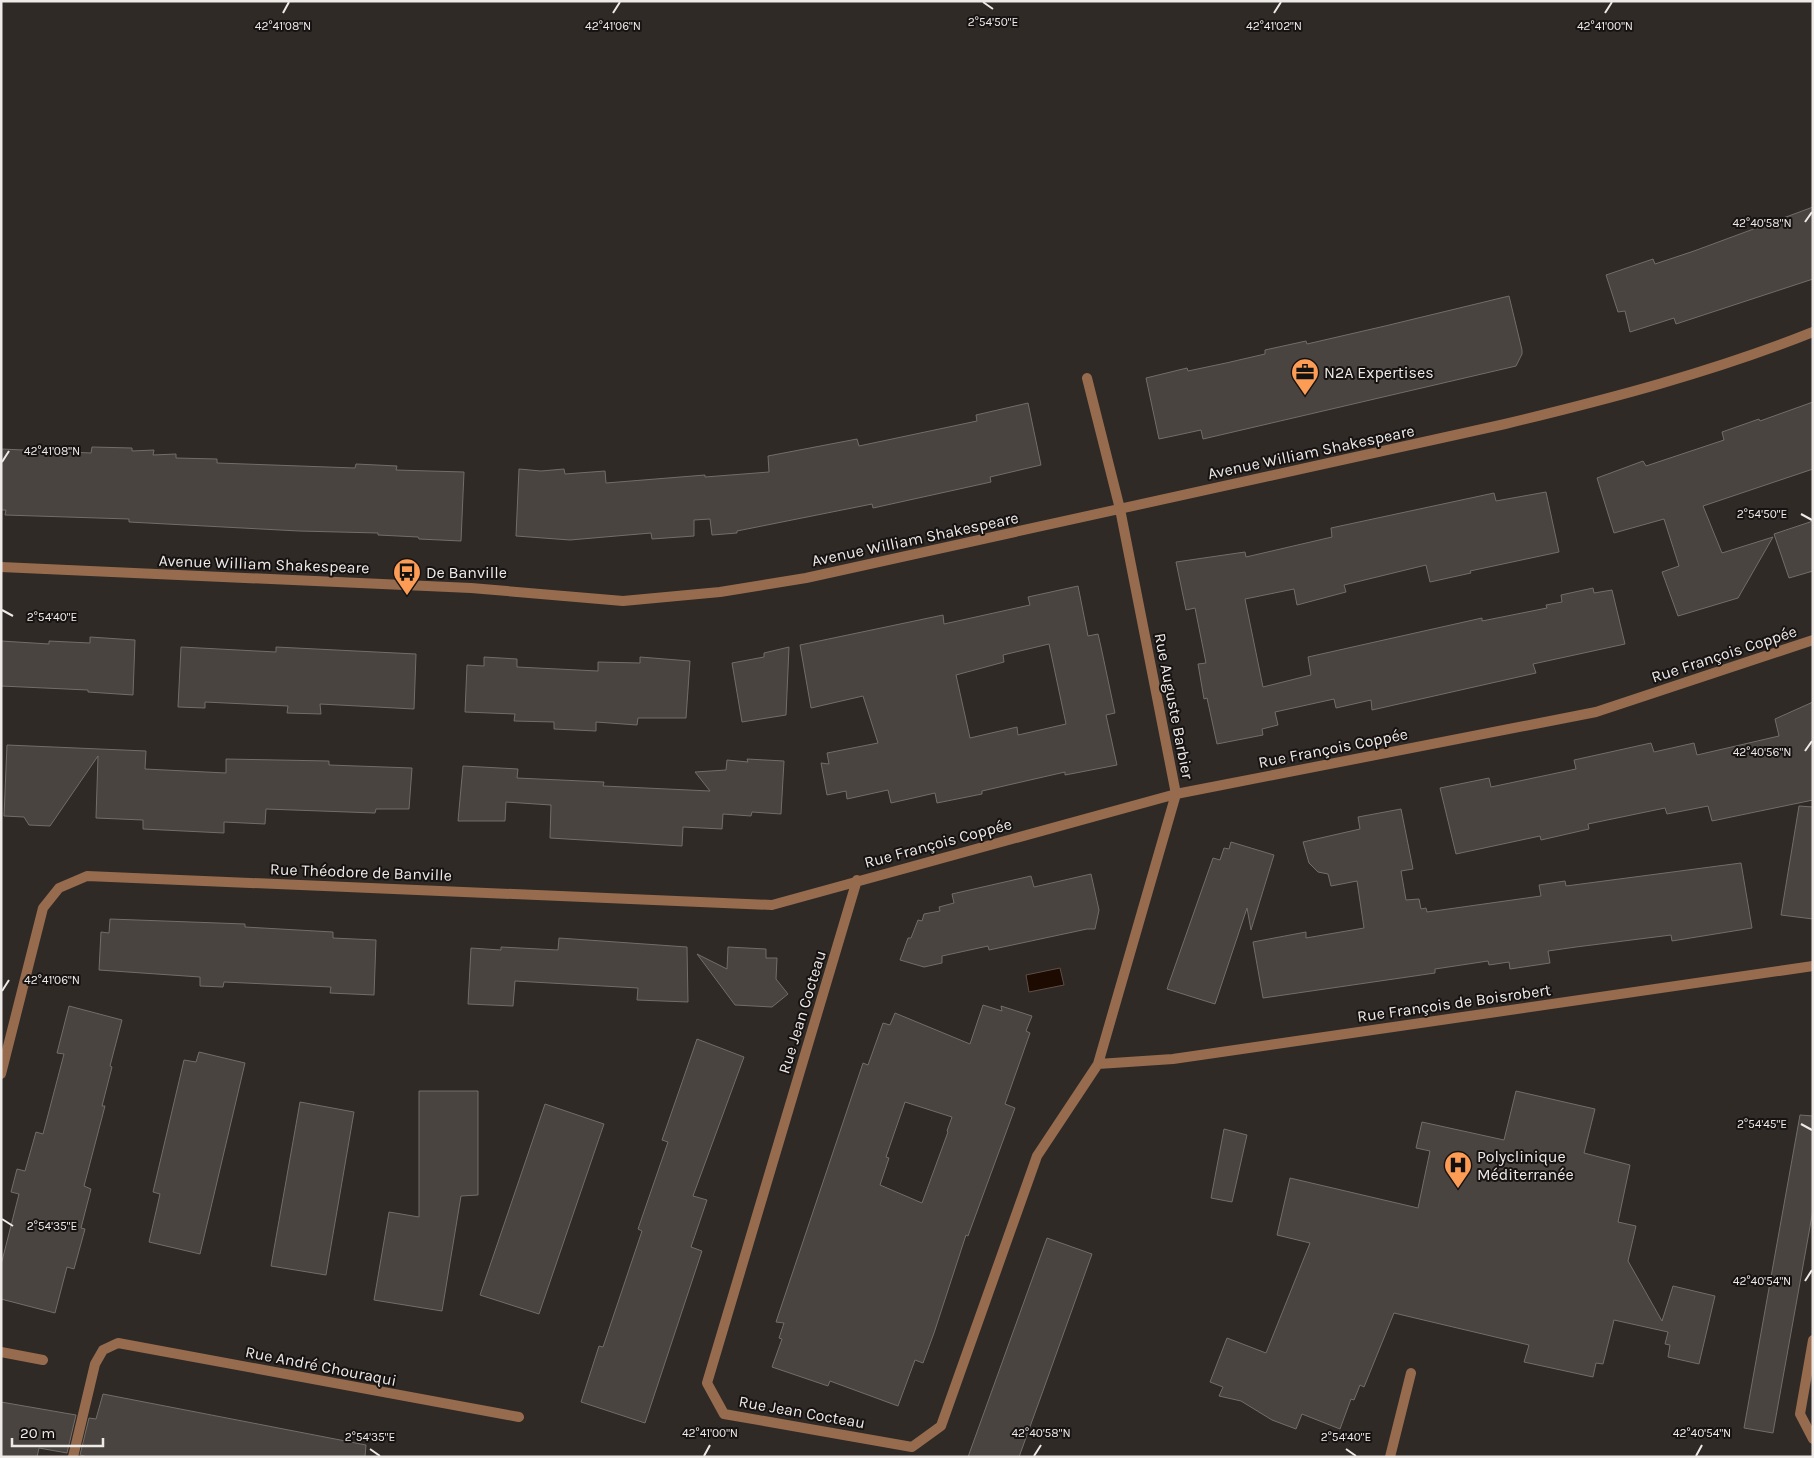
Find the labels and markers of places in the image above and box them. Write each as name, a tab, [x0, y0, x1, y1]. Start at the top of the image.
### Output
office icon: N2A Expertises	[1290, 357, 1320, 396]
place label: N2A Expertises	[1324, 363, 1434, 382]
bus stop icon: De Banville	[392, 557, 422, 596]
place label: De Banville	[426, 563, 507, 582]
place label: Polyclinique Méditerranée	[1477, 1147, 1574, 1184]
hospital icon: Polyclinique Méditerranée	[1443, 1150, 1473, 1189]

